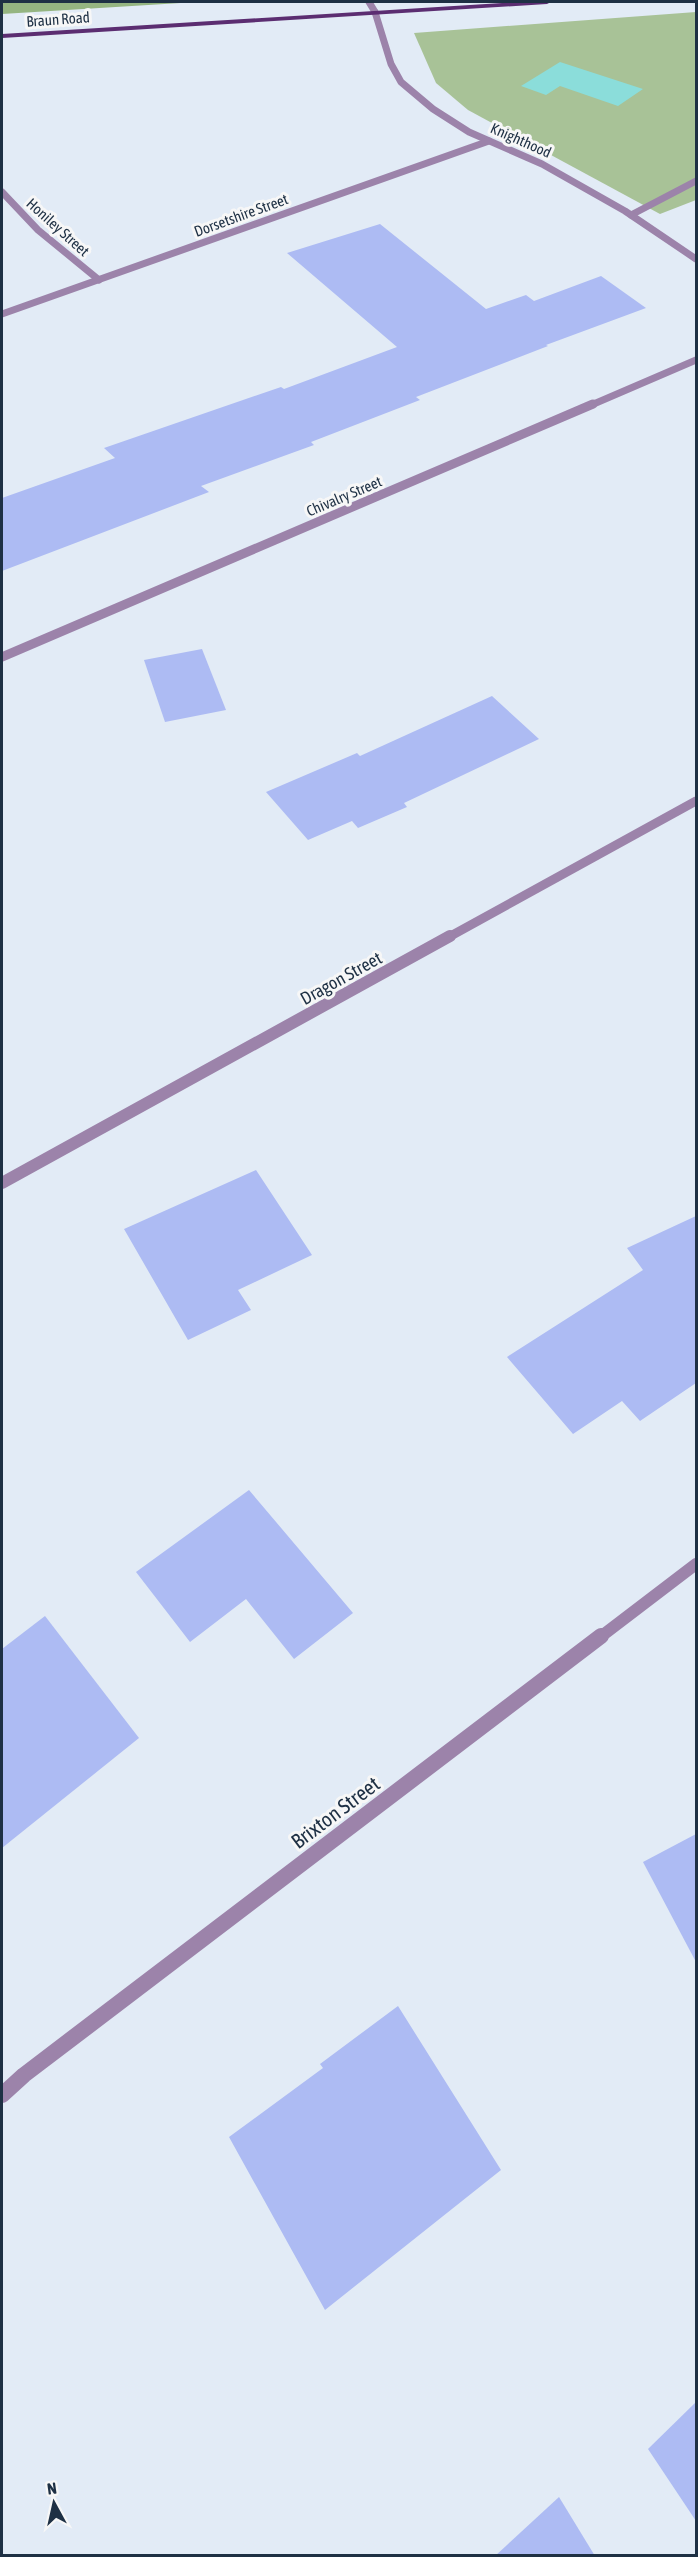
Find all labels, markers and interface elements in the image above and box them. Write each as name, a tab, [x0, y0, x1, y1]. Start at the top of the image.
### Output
street label: Braun Road	[26, 8, 90, 30]
street label: Knighthood	[488, 119, 554, 161]
street label: Dorsetshire Street	[192, 190, 290, 240]
street label: Honiley Street	[23, 195, 93, 259]
street label: Chivalry Street	[304, 473, 384, 519]
street label: Dragon Street	[297, 947, 385, 1009]
street label: Brixton Street	[286, 1771, 384, 1853]
north arrow	[24, 2473, 84, 2533]
text: N	[46, 2479, 58, 2498]

